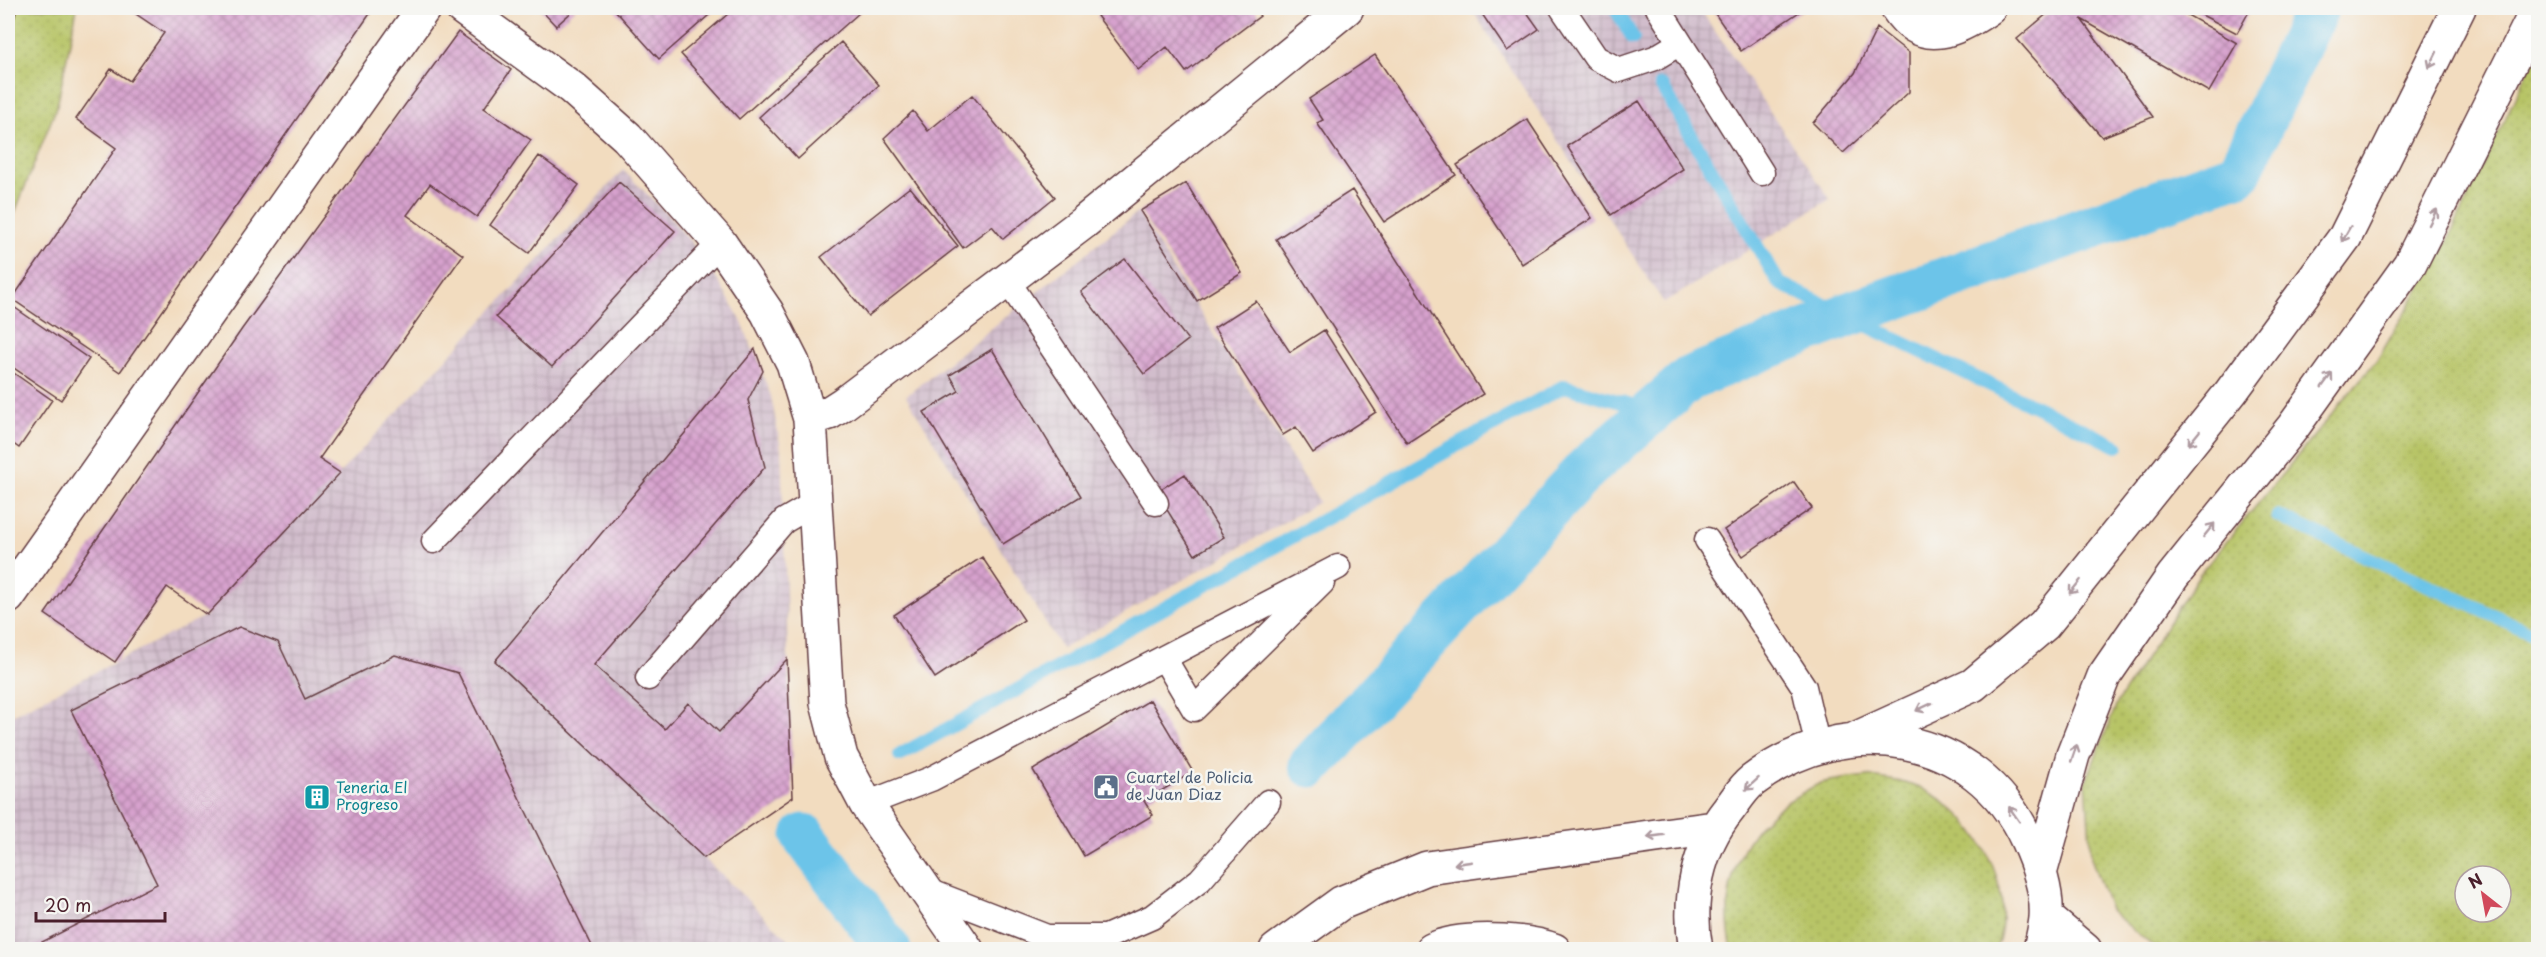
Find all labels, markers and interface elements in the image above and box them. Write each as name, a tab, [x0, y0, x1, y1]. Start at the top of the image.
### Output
one-way arrow	[2427, 51, 2439, 68]
one-way arrow	[2428, 209, 2440, 227]
one-way arrow	[2340, 225, 2352, 242]
one-way arrow	[2321, 372, 2333, 388]
one-way arrow	[2188, 430, 2201, 446]
one-way arrow	[2203, 522, 2216, 538]
one-way arrow	[2068, 579, 2081, 595]
one-way arrow	[1916, 702, 1934, 713]
one-way arrow	[2069, 744, 2080, 763]
place label: Cuartel de Policia de Juan Diaz	[1126, 765, 1254, 805]
public building icon: Cuartel de Policia de Juan Diaz	[1091, 772, 1121, 802]
place label: Teneria El Progreso	[336, 775, 407, 815]
one-way arrow	[1745, 777, 1760, 791]
building icon: Teneria El Progreso	[302, 782, 332, 812]
one-way arrow	[2008, 807, 2020, 823]
one-way arrow	[1647, 830, 1667, 841]
one-way arrow	[1454, 858, 1474, 869]
north arrow	[2453, 864, 2513, 924]
text: N	[2463, 867, 2486, 894]
scale bar	[36, 885, 165, 923]
text: 20 m	[45, 891, 91, 918]

